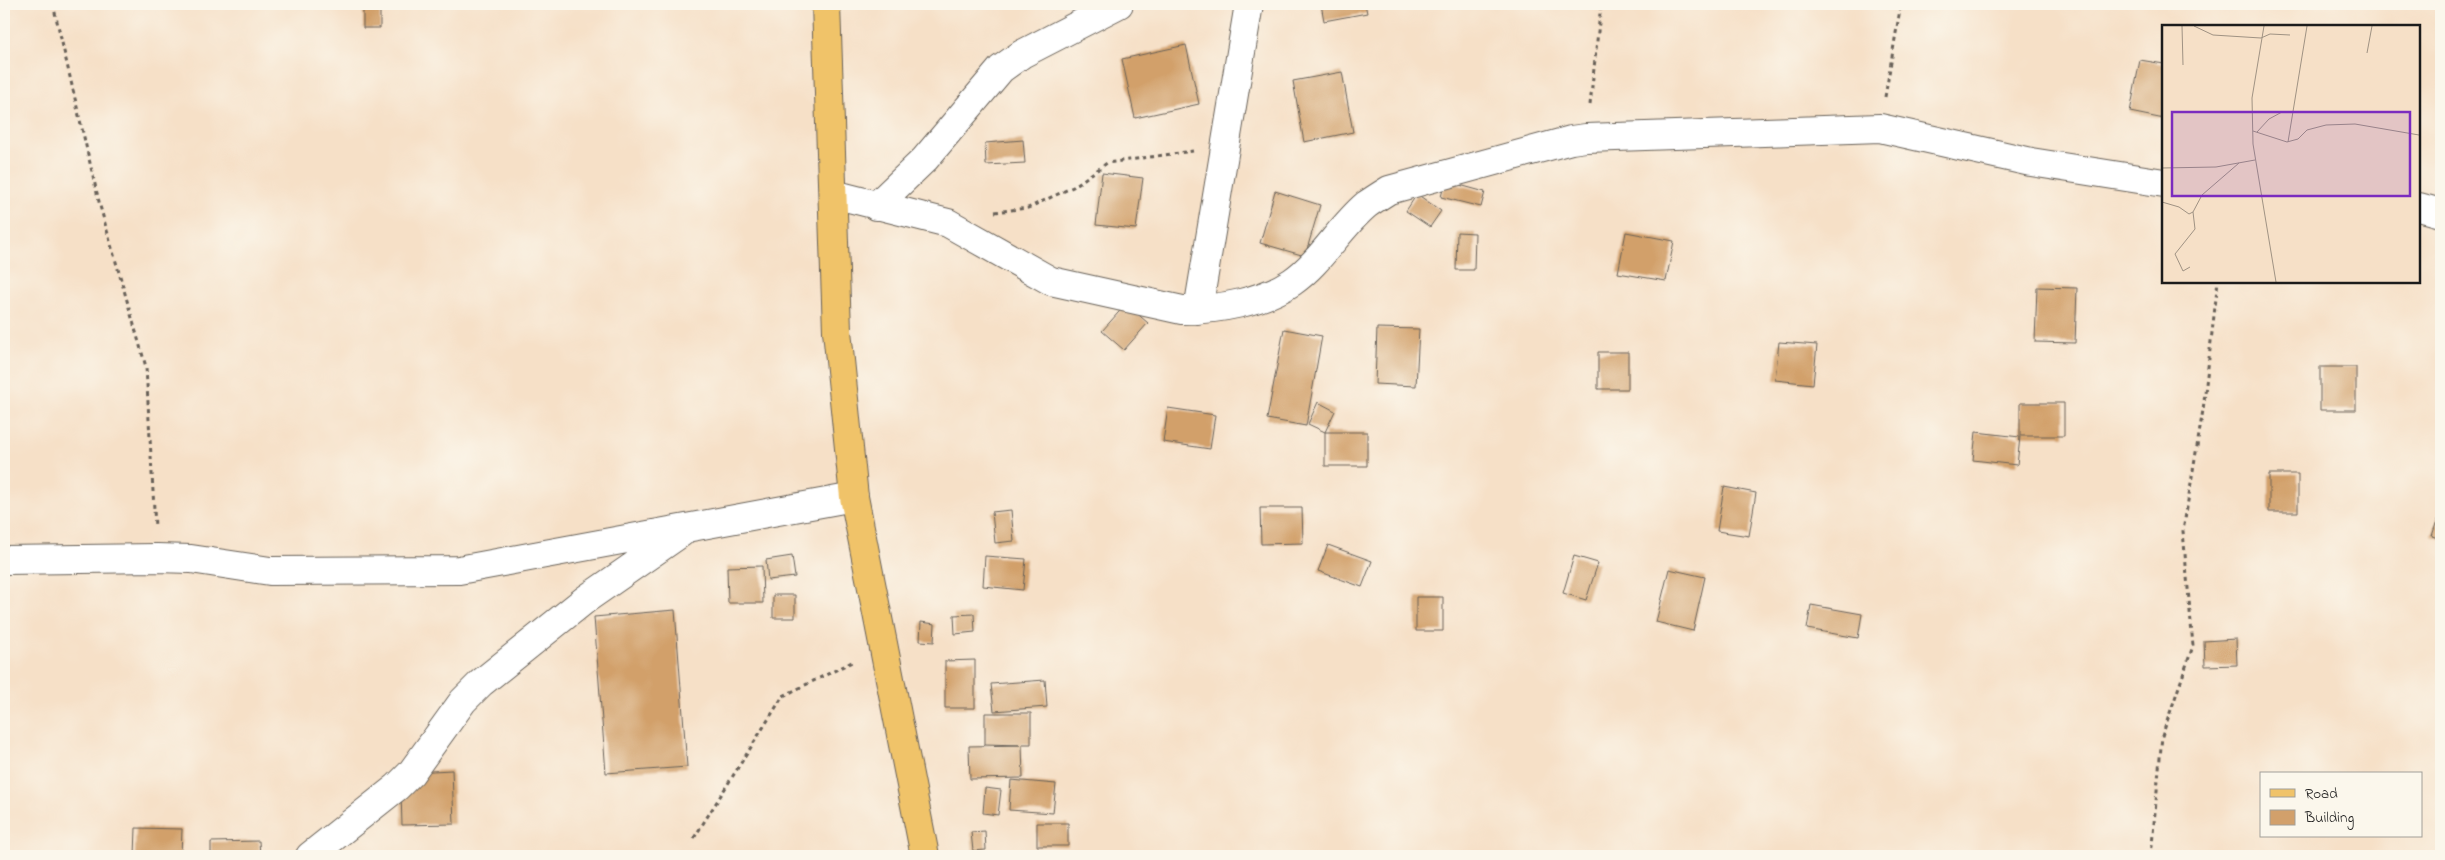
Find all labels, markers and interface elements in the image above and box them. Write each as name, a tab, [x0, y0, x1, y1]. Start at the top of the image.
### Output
inset map	[2162, 25, 2420, 282]
legend	[2260, 772, 2422, 838]
text: Road	[2305, 783, 2338, 805]
text: Building	[2304, 807, 2354, 830]

